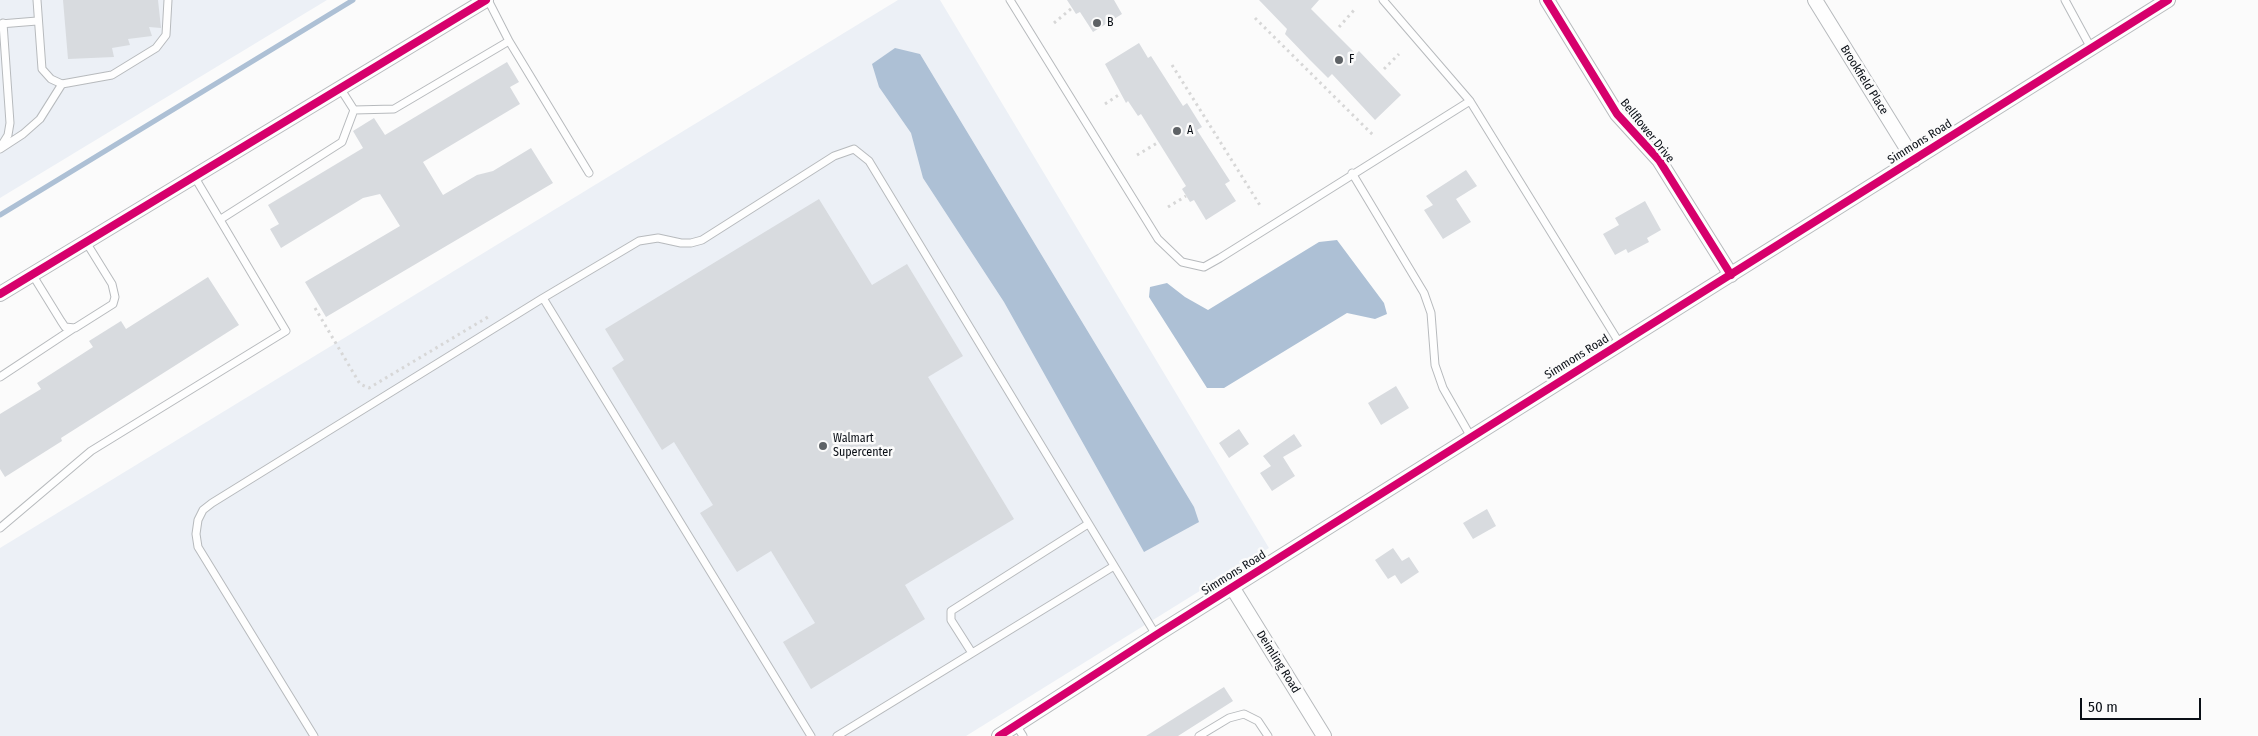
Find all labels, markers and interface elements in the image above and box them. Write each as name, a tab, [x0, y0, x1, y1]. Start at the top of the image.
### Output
place label: B	[1107, 16, 1114, 30]
marker: B	[1091, 17, 1103, 29]
street label: Brookfield Place	[1837, 43, 1891, 117]
place label: F	[1349, 53, 1354, 67]
marker: F	[1333, 54, 1345, 66]
street label: Bellflower Drive	[1617, 96, 1677, 166]
street label: Simmons Road	[1885, 117, 1955, 167]
place label: A	[1187, 124, 1193, 138]
marker: A	[1171, 125, 1183, 137]
street label: Simmons Road	[1542, 332, 1612, 382]
place label: Walmart Supercenter	[833, 432, 892, 460]
marker: Walmart Supercenter	[817, 440, 829, 452]
street label: Simmons Road	[1199, 548, 1269, 598]
street label: Deimling Road	[1253, 628, 1303, 696]
scale bar	[2083, 688, 2204, 720]
text: 50 m	[2088, 698, 2118, 716]

